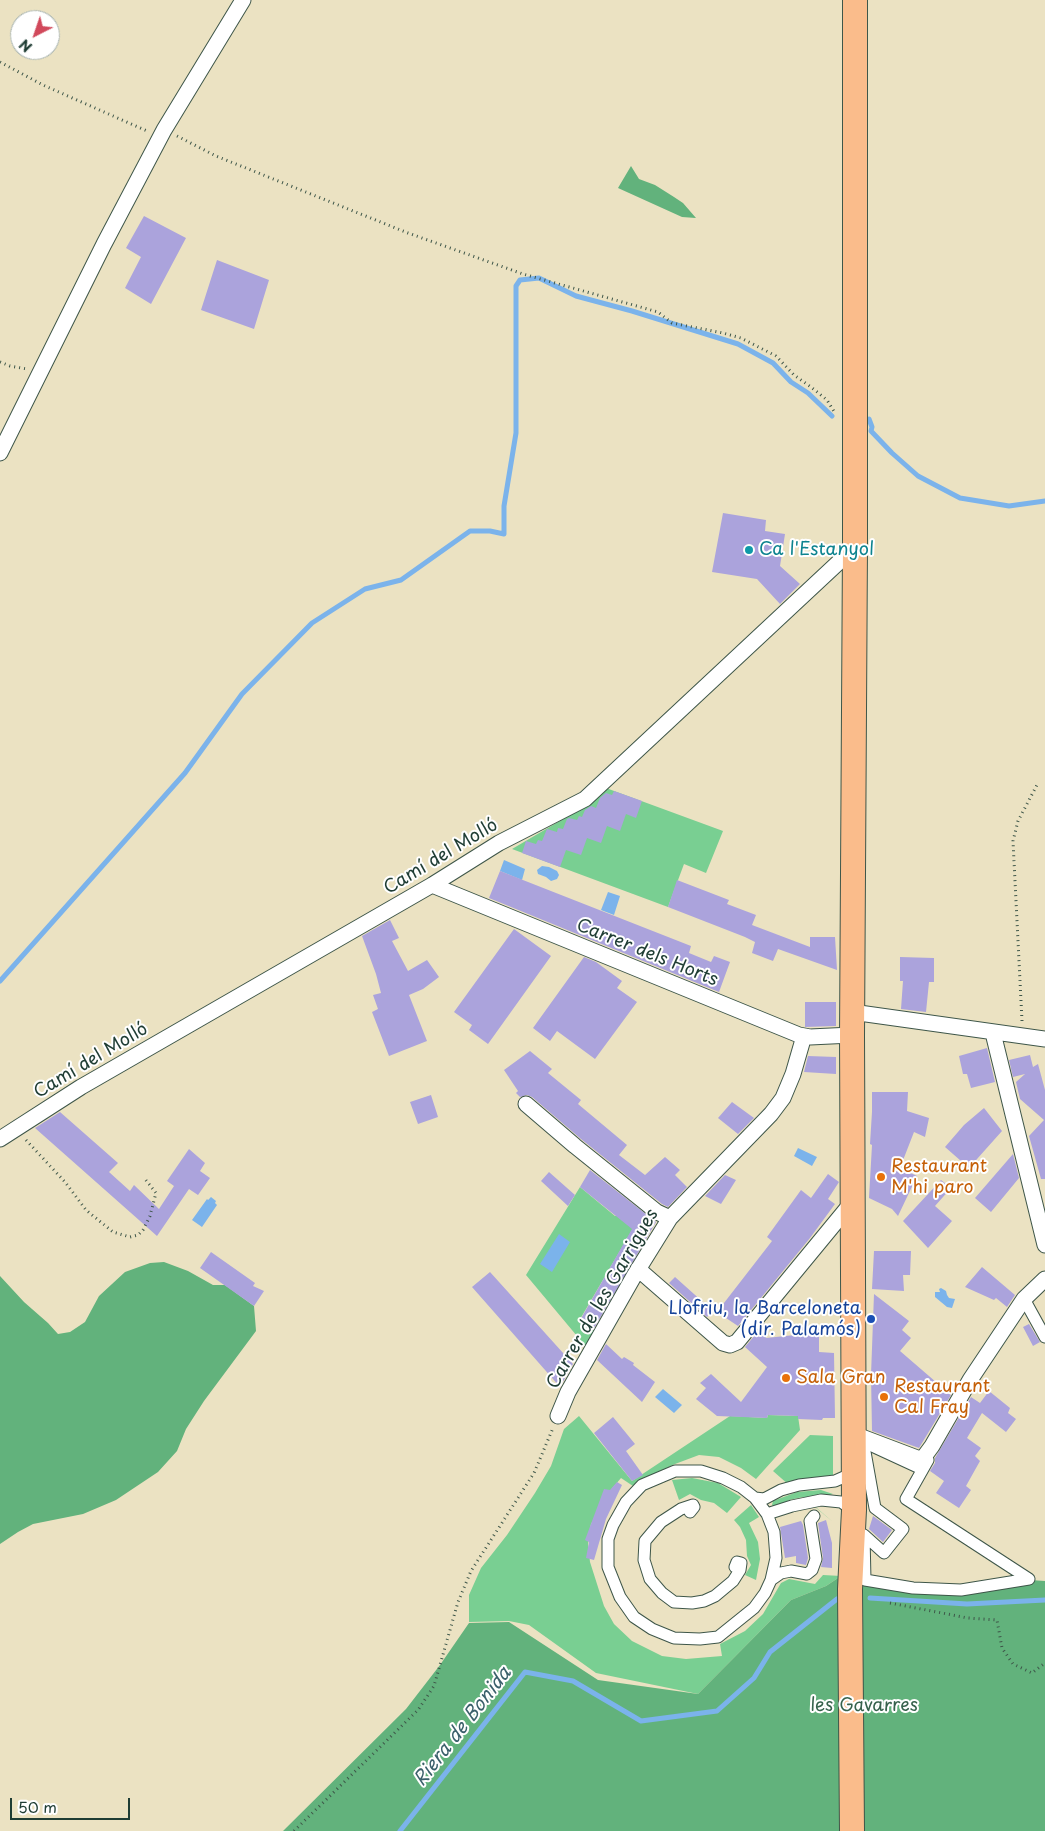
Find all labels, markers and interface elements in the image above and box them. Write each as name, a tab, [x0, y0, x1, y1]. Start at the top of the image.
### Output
north arrow	[10, 10, 60, 60]
text: N	[14, 34, 37, 58]
place label: Ca l'Estanyol	[759, 539, 874, 561]
marker: Ca l'Estanyol	[743, 544, 755, 556]
street label: Camí del Molló	[380, 815, 502, 899]
street label: Carrer dels Horts	[573, 915, 721, 991]
street label: Camí del Molló	[30, 1019, 152, 1103]
place label: Restaurant M'hi paro	[891, 1156, 987, 1198]
marker: Restaurant M'hi paro	[875, 1171, 887, 1183]
street label: Carrer de les Garrigues	[543, 1205, 663, 1393]
place label: Llofriu, la Barceloneta (dir. Palamós)	[669, 1298, 861, 1340]
marker: Llofriu, la Barceloneta (dir. Palamós)	[865, 1313, 877, 1325]
place label: Sala Gran	[796, 1367, 885, 1389]
marker: Sala Gran	[780, 1372, 792, 1384]
place label: Restaurant Cal Fray	[894, 1376, 990, 1418]
marker: Restaurant Cal Fray	[878, 1391, 890, 1403]
water label: Riera de Bonida	[409, 1663, 517, 1791]
park label: les Gavarres	[810, 1695, 918, 1717]
scale bar	[12, 1788, 132, 1820]
text: 50 m	[18, 1795, 57, 1818]

